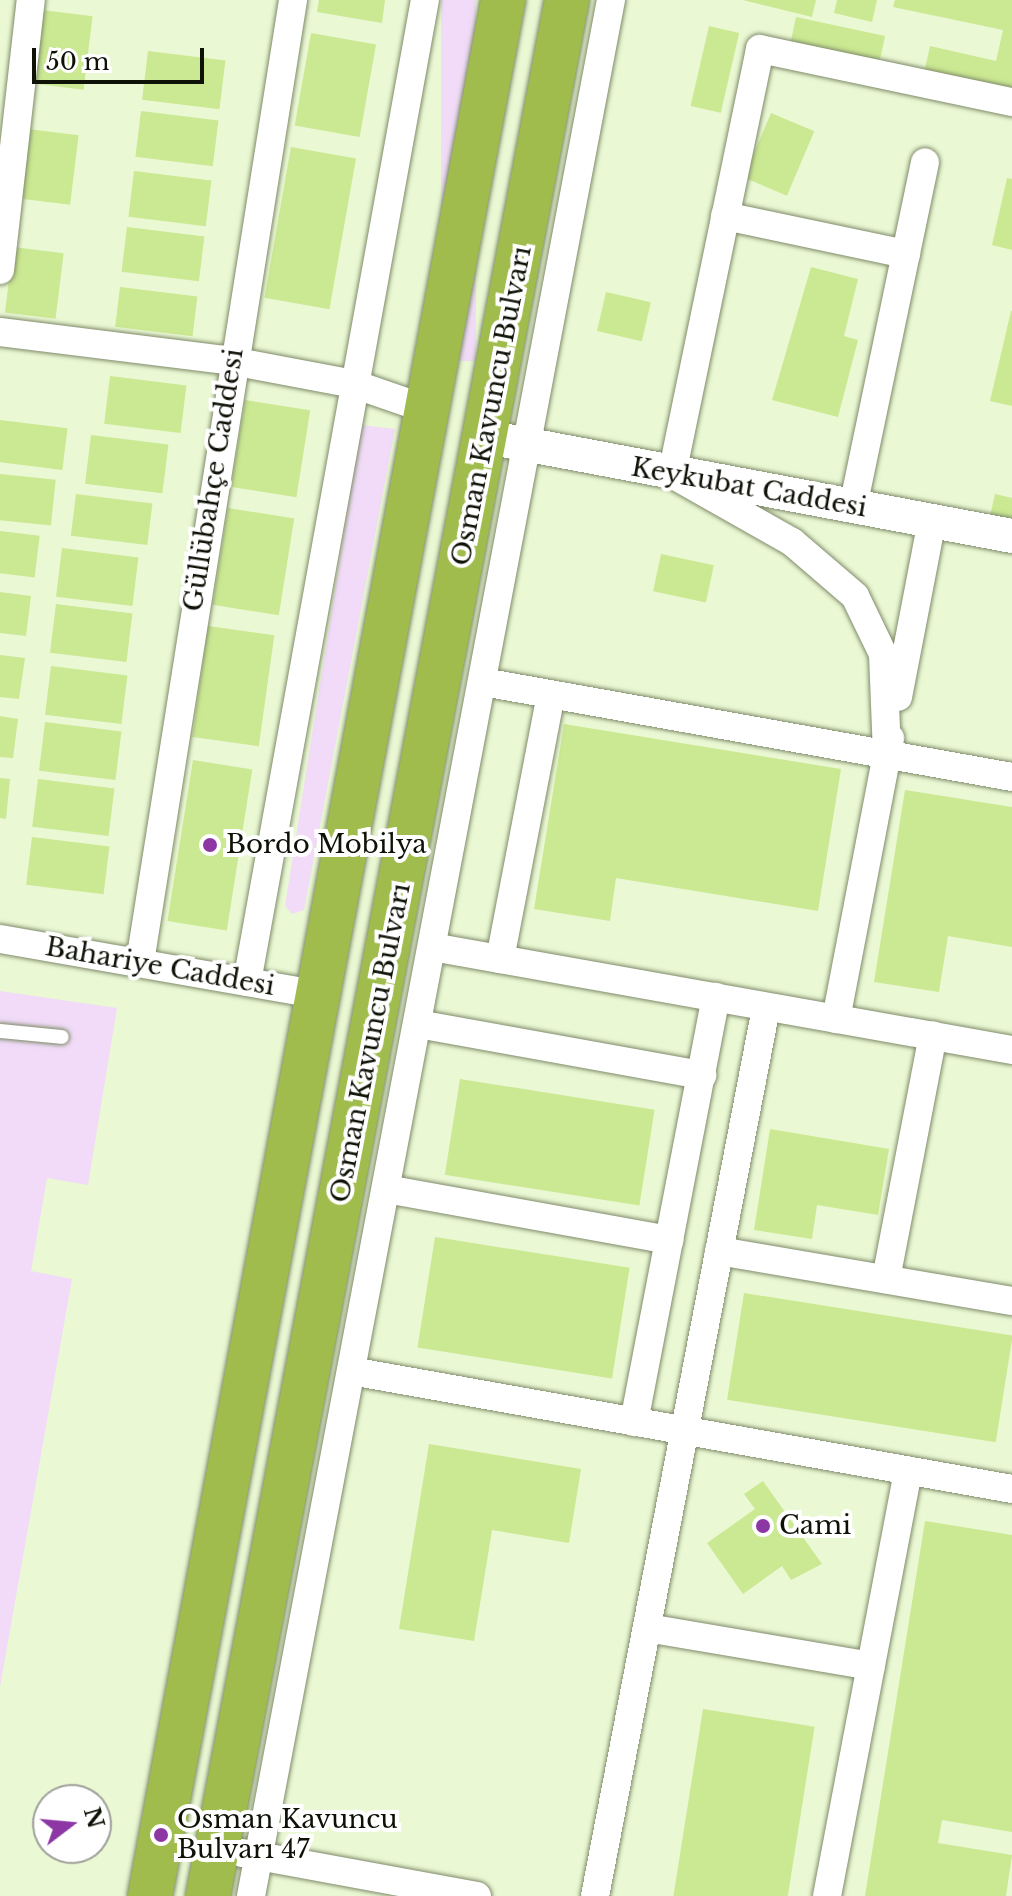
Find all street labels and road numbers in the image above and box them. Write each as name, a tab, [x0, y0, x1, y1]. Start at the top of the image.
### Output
street label: Osman Kavuncu Bulvarı	[446, 244, 538, 568]
street label: Güllübahçe Caddesi	[178, 346, 250, 614]
street label: Keykubat Caddesi	[629, 452, 869, 524]
street label: Osman Kavuncu Bulvarı	[325, 881, 417, 1205]
street label: Bahariye Caddesi	[43, 931, 277, 1003]

